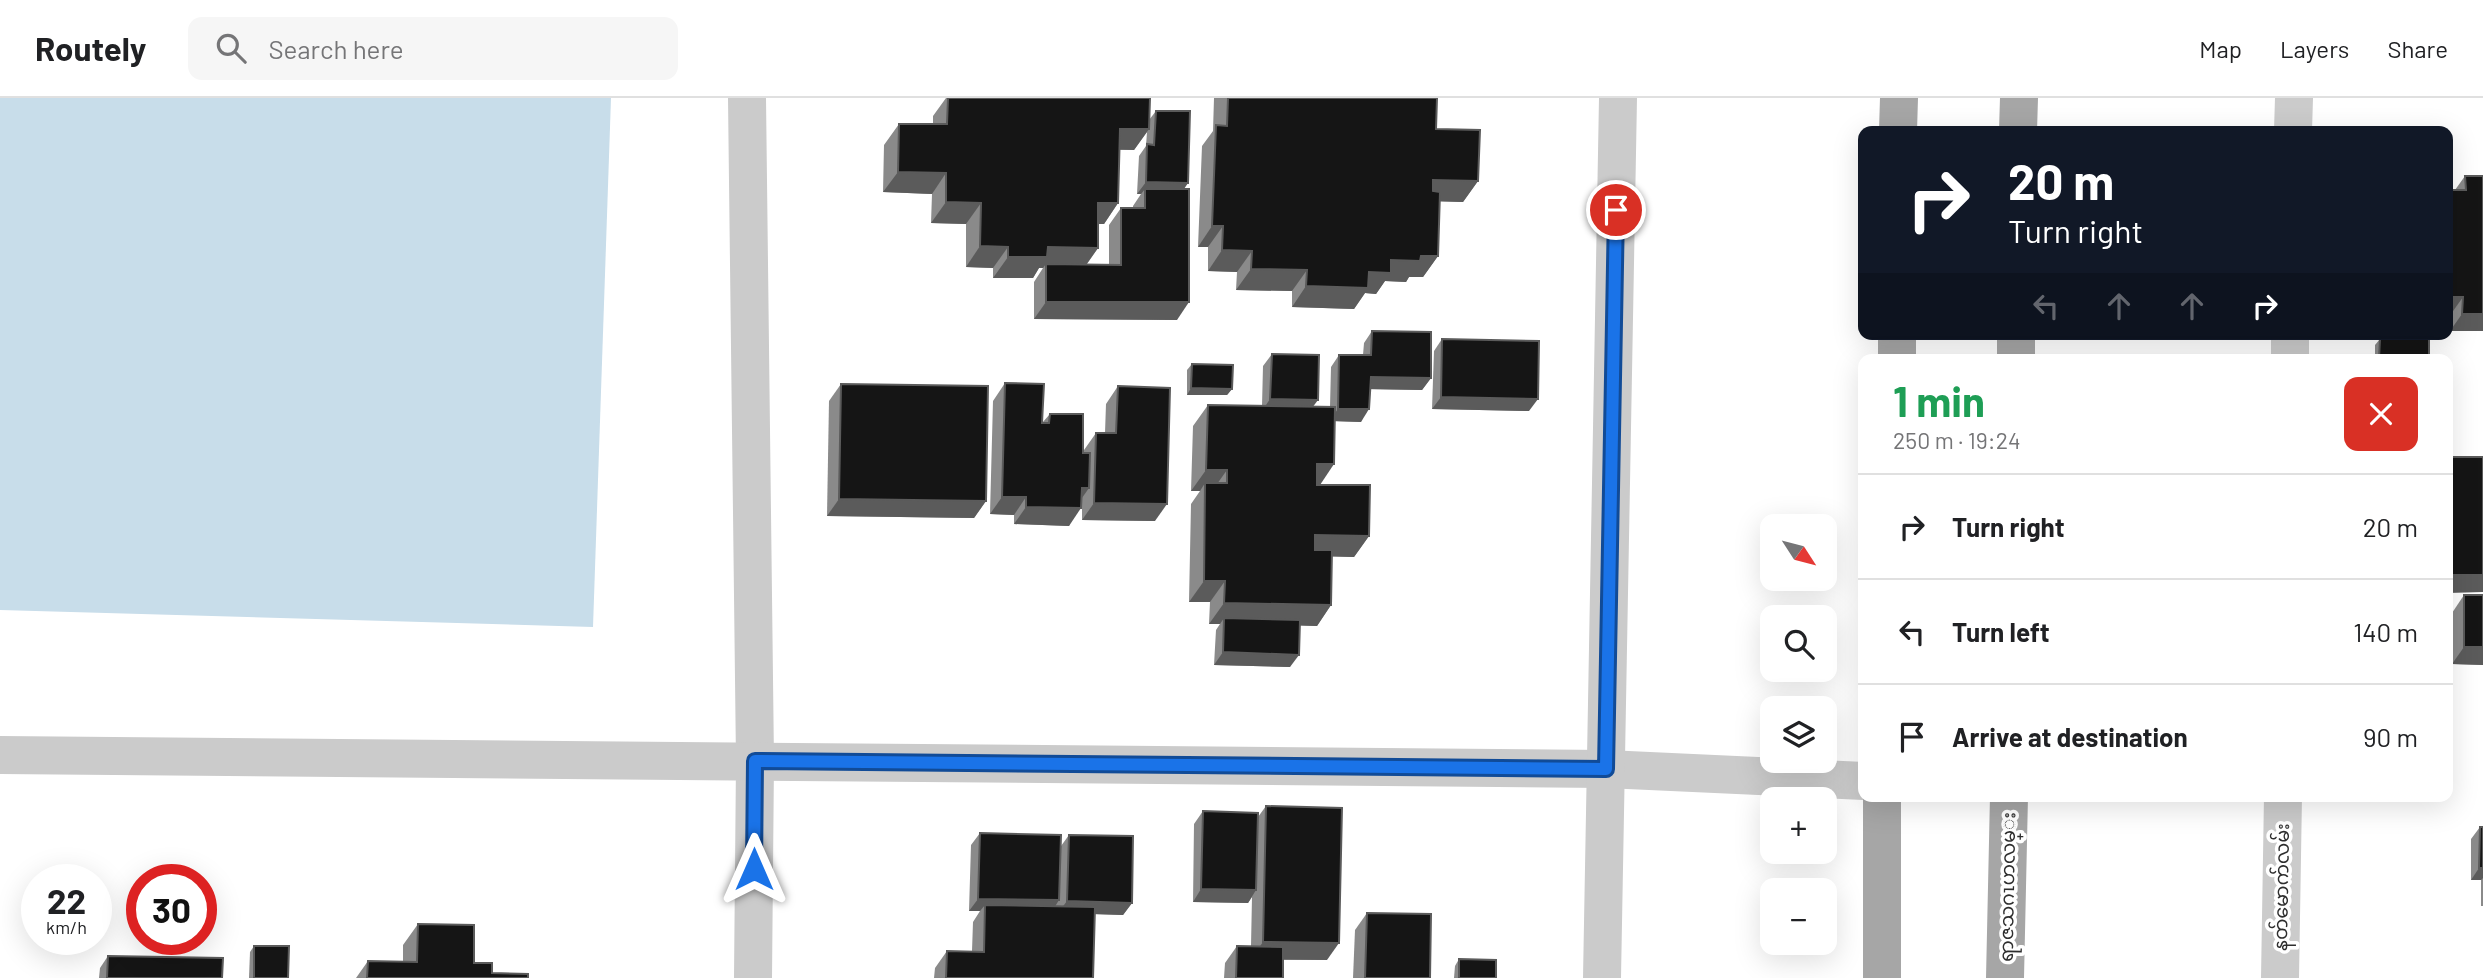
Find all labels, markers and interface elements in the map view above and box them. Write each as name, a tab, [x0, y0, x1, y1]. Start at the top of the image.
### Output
search box	[188, 17, 678, 80]
text: Routely	[35, 28, 146, 68]
icon: search	[212, 29, 250, 67]
text: Search here	[268, 33, 404, 64]
text: Map	[2199, 34, 2242, 63]
text: Layers	[2280, 34, 2349, 63]
text: Share	[2387, 34, 2448, 63]
text: 20 m	[2008, 151, 2114, 210]
icon: right	[1893, 154, 1984, 245]
pin	[1586, 180, 1646, 240]
icon: arrive	[1597, 191, 1635, 229]
text: Turn right	[2008, 211, 2143, 249]
icon: left	[2027, 287, 2065, 325]
icon: ahead	[2100, 287, 2138, 325]
icon: ahead	[2173, 287, 2211, 325]
icon: right	[2246, 287, 2284, 325]
text: 1 min	[1893, 375, 1985, 425]
button: close	[2344, 377, 2418, 451]
text: 250 m · 19:24	[1893, 426, 2021, 454]
icon: right	[1893, 508, 1931, 546]
text: Turn right	[1952, 511, 2065, 542]
text: 20 m	[2363, 511, 2418, 542]
north arrow	[1760, 514, 1838, 592]
map controls	[1760, 514, 1837, 955]
button: search	[1760, 605, 1837, 682]
icon: left	[1893, 613, 1931, 651]
text: Turn left	[1952, 616, 2050, 647]
text: 140 m	[2353, 616, 2418, 647]
button: layers	[1760, 696, 1837, 773]
icon: arrive	[1893, 718, 1931, 756]
text: Arrive at destination	[1952, 721, 2188, 752]
text: 90 m	[2363, 721, 2418, 752]
button: +	[1760, 787, 1837, 864]
street label: ရာဇသဂၤဟလမ္း	[1994, 812, 2024, 962]
street label: နတ်မောက်လမ်း	[2266, 823, 2298, 951]
position arrow	[717, 832, 791, 906]
speed limit sign: 30	[126, 864, 217, 955]
button: −	[1760, 878, 1837, 955]
text: 22	[47, 879, 86, 921]
text: km/h	[46, 916, 87, 938]

